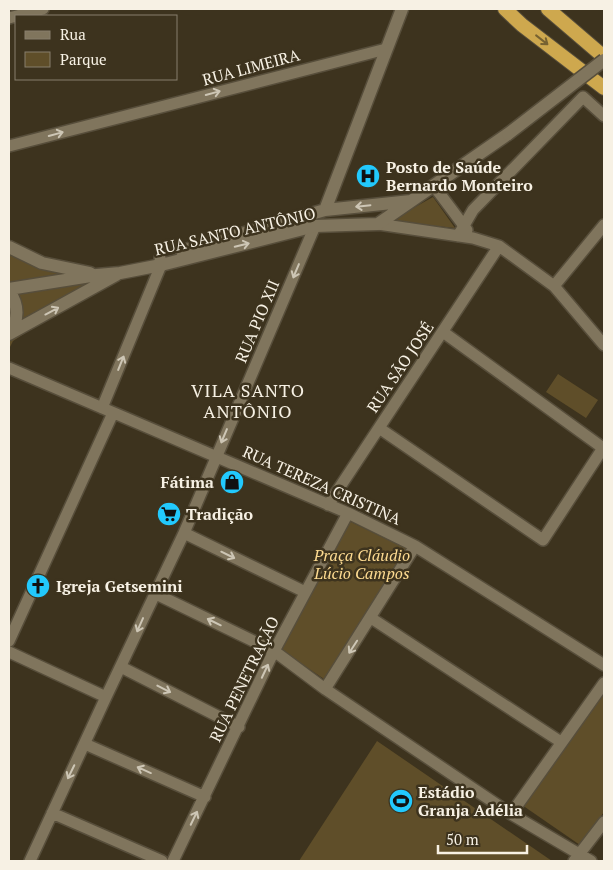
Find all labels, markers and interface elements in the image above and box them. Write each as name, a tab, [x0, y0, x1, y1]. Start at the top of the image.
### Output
legend	[15, 15, 178, 80]
text: Rua	[60, 24, 86, 44]
one-way arrow	[535, 35, 548, 46]
street label: RUA LIMEIRA	[200, 43, 302, 91]
text: Parque	[60, 49, 107, 69]
one-way arrow	[205, 88, 221, 98]
one-way arrow	[47, 129, 63, 138]
place label: Posto de Saúde Bernardo Monteiro	[386, 156, 533, 196]
hospital icon: Posto de Saúde Bernardo Monteiro	[355, 163, 381, 189]
one-way arrow	[355, 201, 371, 211]
street label: RUA SANTO ANTÔNIO	[152, 202, 318, 260]
one-way arrow	[234, 240, 250, 249]
one-way arrow	[290, 263, 300, 278]
street label: RUA PIO XII	[230, 276, 284, 366]
one-way arrow	[44, 305, 58, 315]
street label: RUA SÃO JOSÉ	[362, 317, 438, 417]
one-way arrow	[116, 356, 126, 371]
district label: VILA SANTO ANTÔNIO	[191, 378, 305, 423]
one-way arrow	[219, 429, 228, 444]
street label: RUA TEREZA CRISTINA	[239, 440, 405, 530]
shop icon: Fátima	[219, 469, 245, 495]
place label: Fátima	[160, 471, 214, 493]
supermarket icon: Tradição	[156, 501, 182, 527]
place label: Tradição	[186, 503, 254, 525]
park label: Praça Cláudio Lúcio Campos	[313, 544, 410, 584]
one-way arrow	[220, 550, 235, 560]
church icon: Igreja Getsemini	[25, 573, 51, 599]
place label: Igreja Getsemini	[56, 575, 183, 597]
street label: RUA PENETRAÇÃO	[204, 612, 284, 746]
one-way arrow	[135, 617, 144, 632]
one-way arrow	[207, 617, 222, 627]
one-way arrow	[347, 639, 357, 653]
one-way arrow	[260, 664, 270, 679]
one-way arrow	[156, 685, 171, 694]
one-way arrow	[66, 764, 76, 779]
one-way arrow	[137, 765, 152, 775]
place label: Estádio Granja Adélia	[418, 781, 523, 821]
sports icon: Estádio Granja Adélia	[388, 788, 414, 814]
one-way arrow	[189, 810, 199, 825]
scale bar	[438, 822, 527, 854]
text: 50 m	[446, 829, 479, 849]

